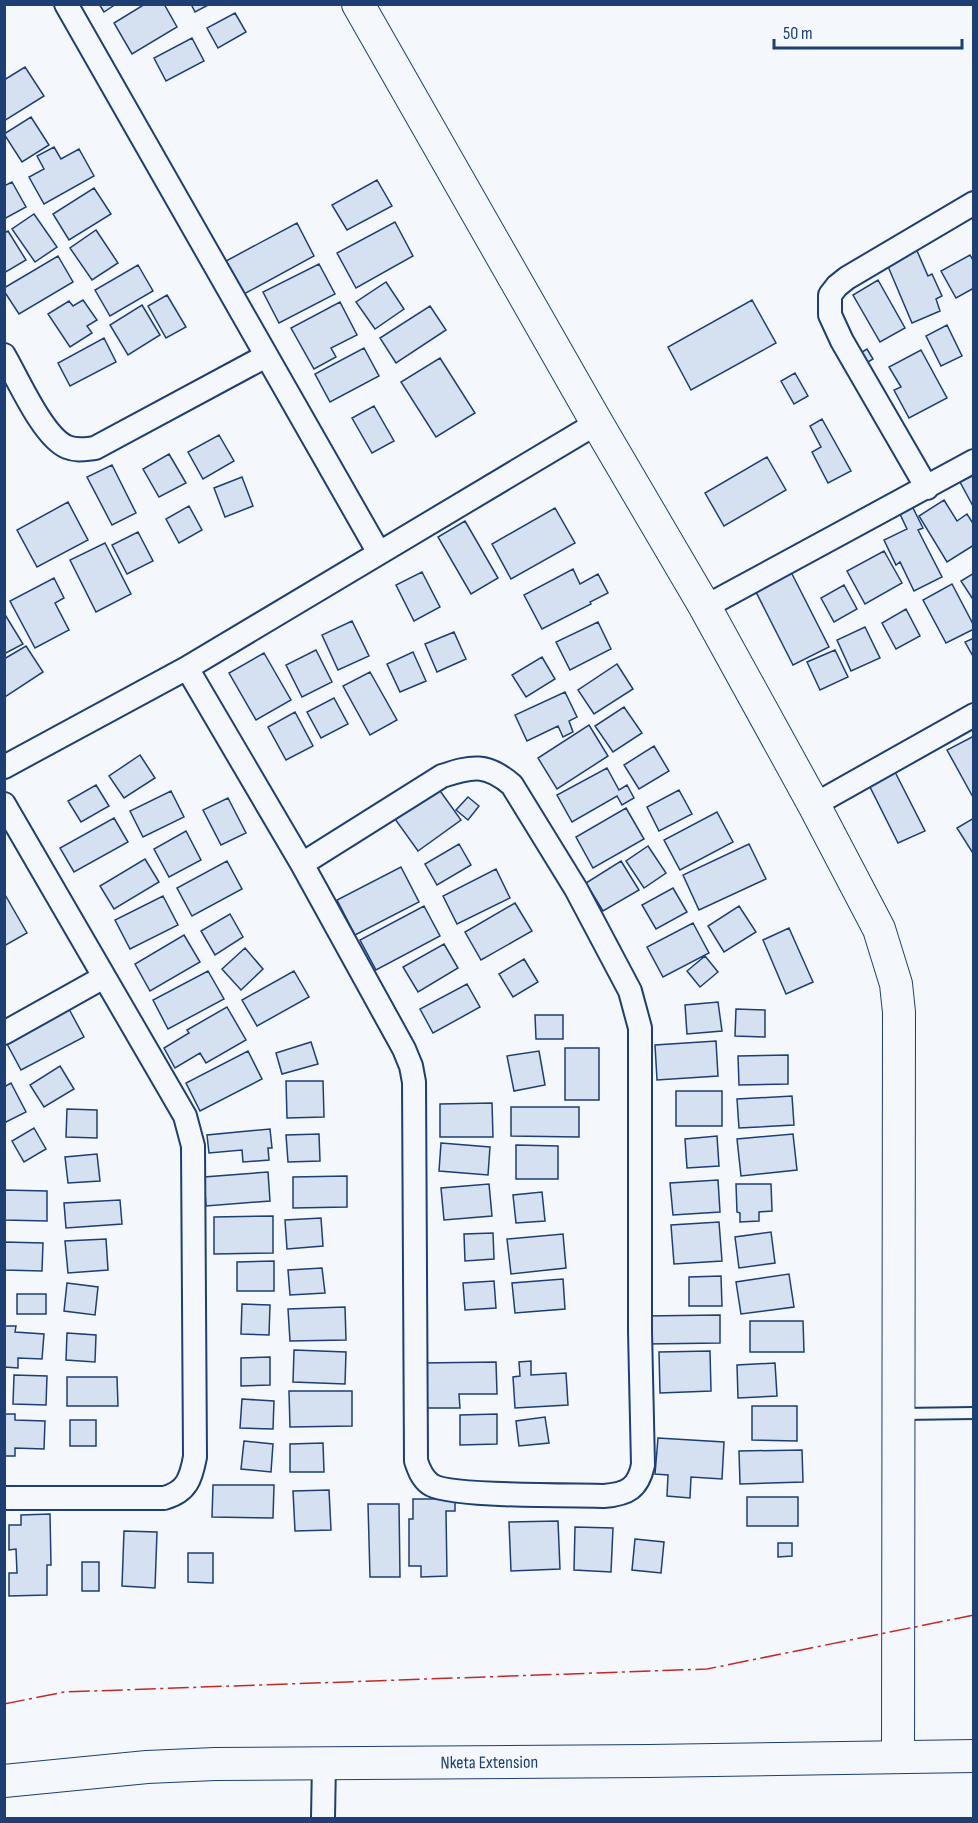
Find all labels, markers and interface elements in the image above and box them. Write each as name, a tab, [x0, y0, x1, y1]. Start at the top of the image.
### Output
scale bar	[774, 12, 962, 50]
text: 50 m	[783, 23, 813, 44]
street label: Nketa Extension	[440, 1751, 538, 1773]

